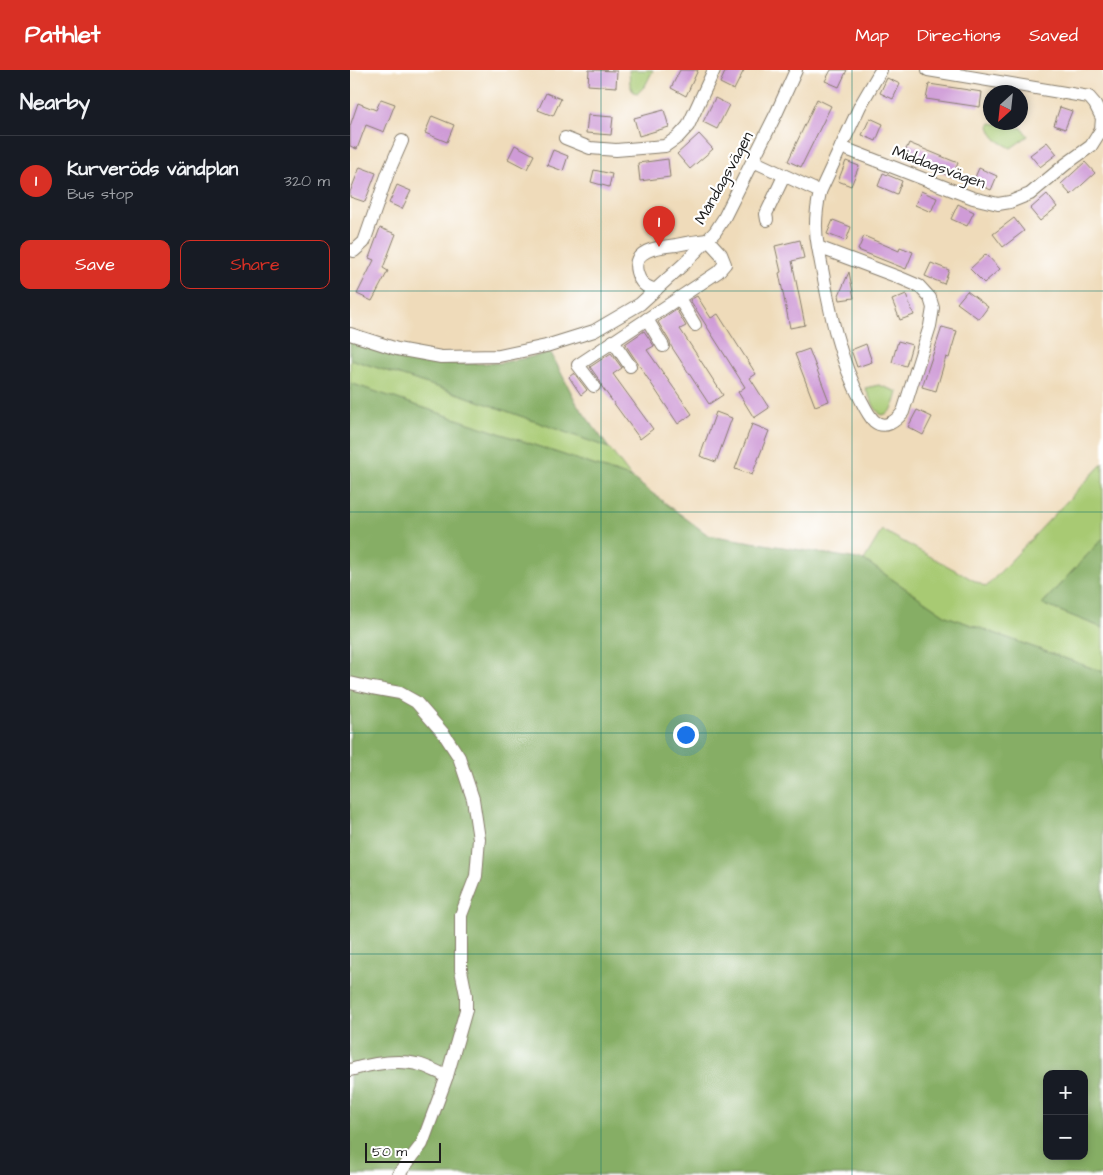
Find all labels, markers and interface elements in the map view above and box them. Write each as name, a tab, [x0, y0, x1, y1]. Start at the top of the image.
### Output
text: Pathlet	[25, 18, 101, 52]
text: Map	[855, 23, 889, 48]
text: Directions	[917, 23, 1001, 48]
text: Saved	[1029, 23, 1078, 48]
north arrow	[983, 85, 1028, 130]
text: Nearby	[20, 88, 90, 117]
street label: Måndagsvägen	[689, 127, 760, 229]
street label: Middagsvägen	[889, 140, 989, 195]
text: Kurveröds vändplan	[67, 156, 238, 183]
text: 1	[35, 170, 37, 192]
text: 320 m	[284, 170, 330, 192]
text: Bus stop	[67, 183, 133, 205]
pin: 1	[643, 206, 675, 247]
button: Save	[20, 240, 170, 289]
button: Share	[180, 240, 330, 289]
your location	[673, 722, 699, 748]
map controls	[1043, 1070, 1088, 1160]
button: +	[1043, 1070, 1088, 1115]
button: −	[1043, 1115, 1088, 1160]
scale bar	[365, 1140, 441, 1163]
text: 50 m	[372, 1142, 407, 1162]

